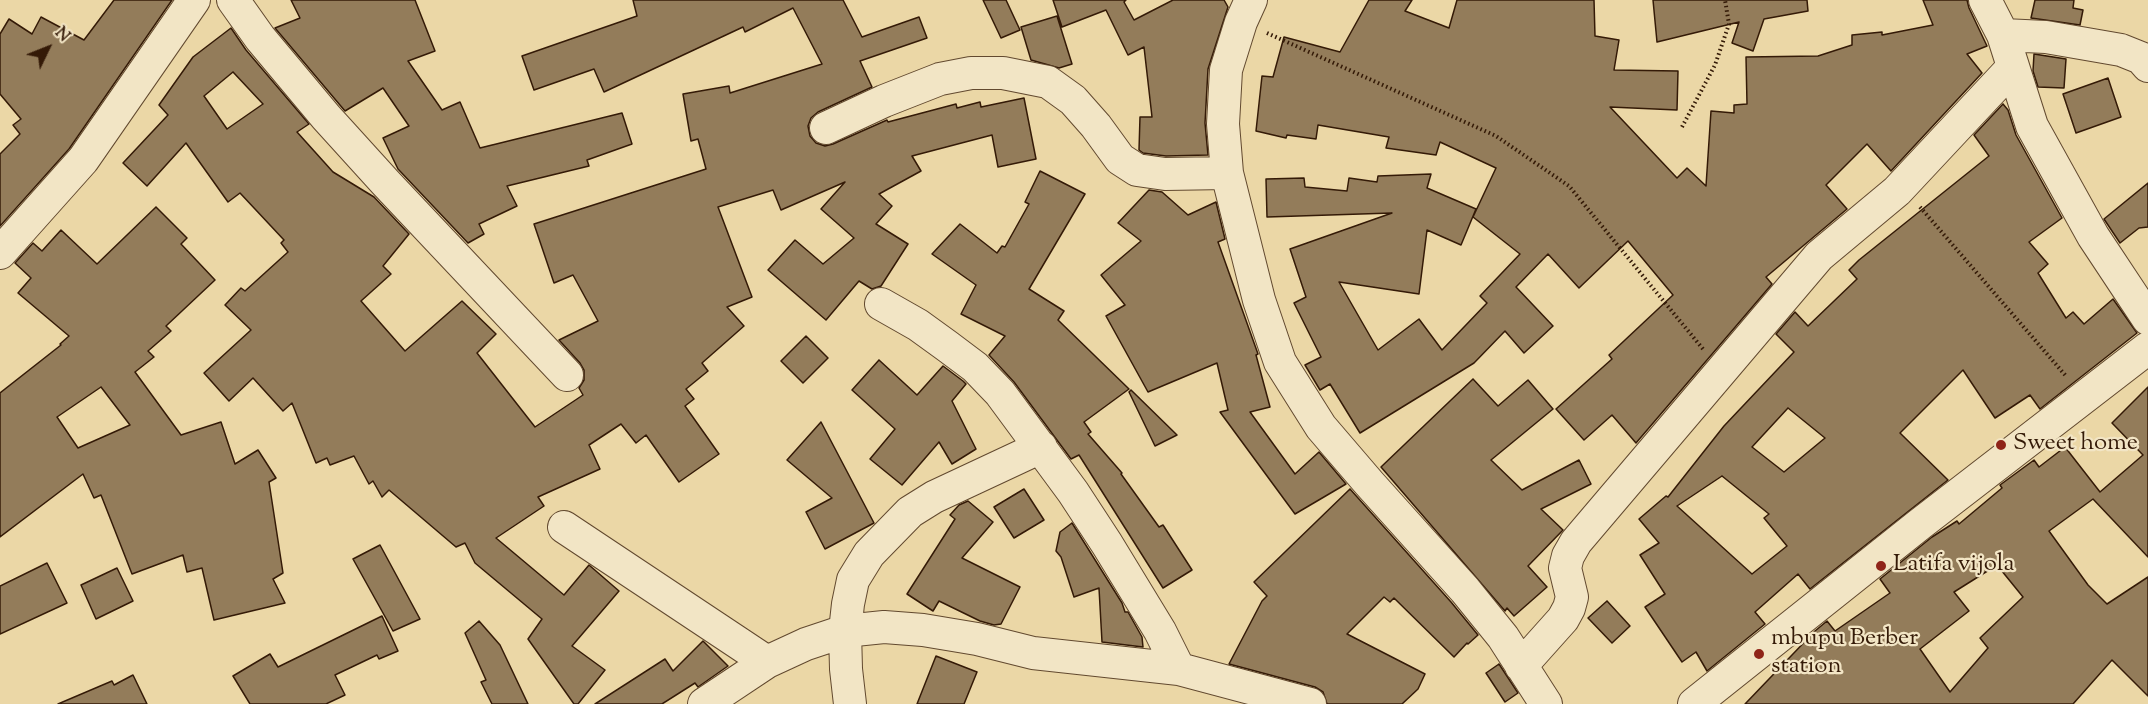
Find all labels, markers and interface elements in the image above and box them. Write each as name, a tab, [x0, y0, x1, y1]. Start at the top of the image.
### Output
north arrow	[18, 18, 78, 78]
text: N	[49, 23, 74, 48]
place label: Sweet home	[2013, 431, 2138, 459]
marker: Sweet home	[1994, 438, 2008, 452]
place label: Latifa vijola	[1893, 552, 2015, 580]
marker: Latifa vijola	[1874, 559, 1888, 573]
place label: mbupu Berber station	[1771, 626, 1918, 682]
marker: mbupu Berber station	[1752, 647, 1766, 661]

